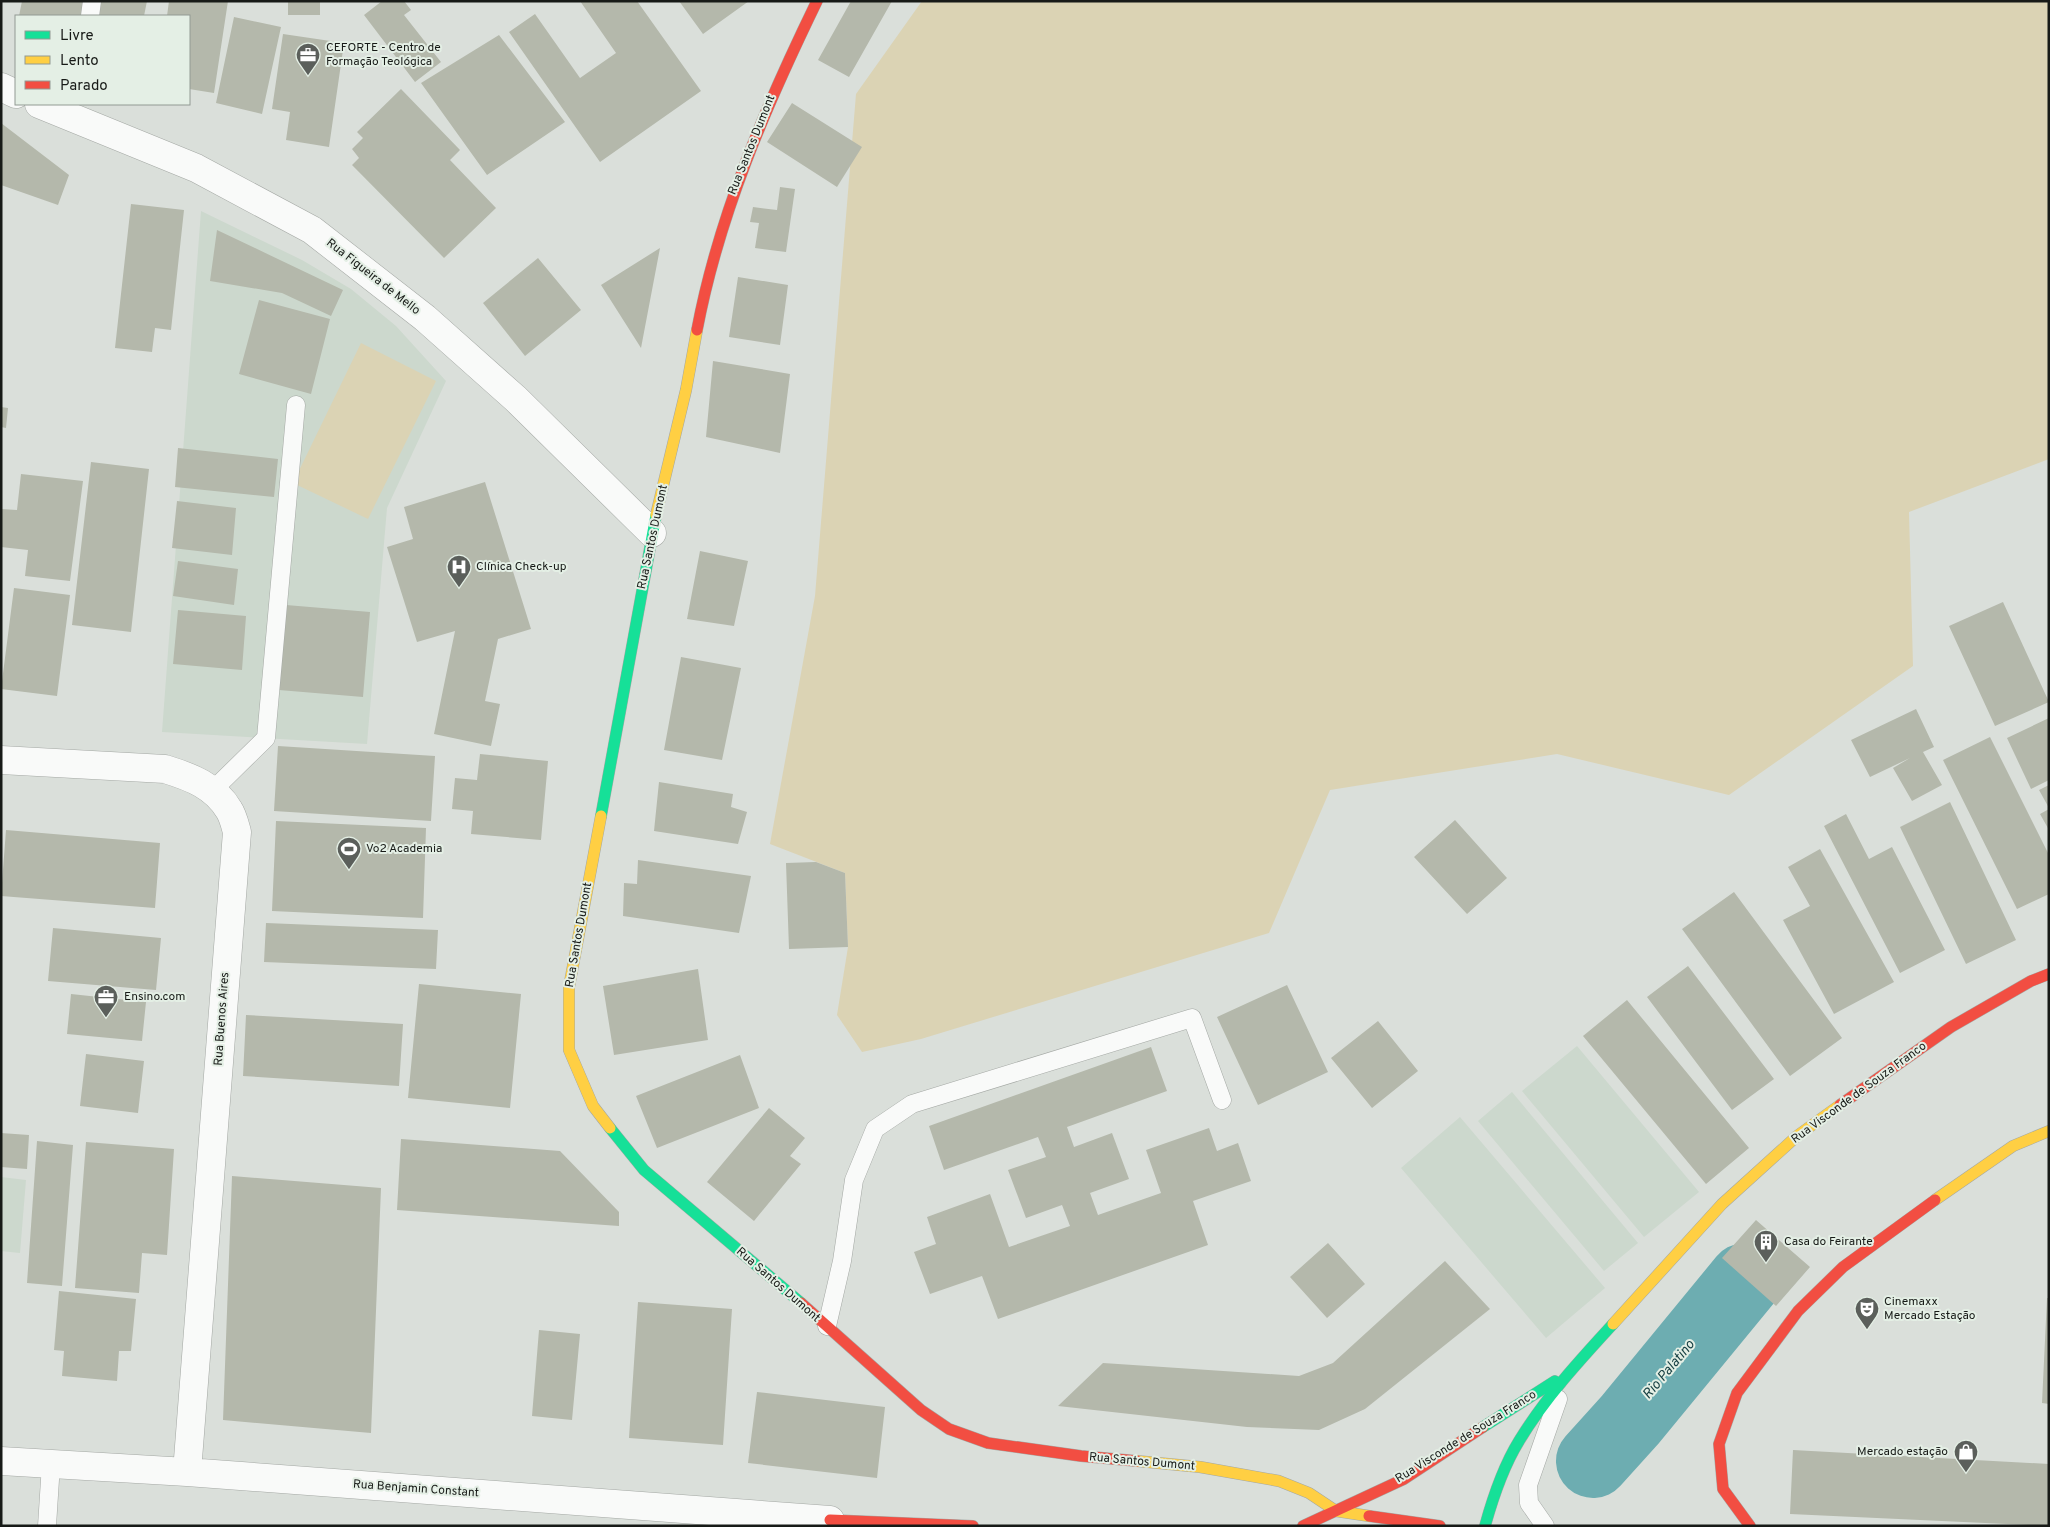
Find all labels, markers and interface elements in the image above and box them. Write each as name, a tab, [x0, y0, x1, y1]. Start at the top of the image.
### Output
legend	[15, 15, 190, 105]
text: Livre	[60, 27, 94, 46]
place label: CEFORTE - Centro de Formação Teológica	[326, 40, 441, 70]
office icon: CEFORTE - Centro de Formação Teológica	[295, 42, 321, 76]
text: Lento	[60, 52, 99, 71]
text: Parado	[60, 77, 108, 96]
street label: Rua Santos Dumont	[725, 93, 779, 197]
street label: Rua Figueira de Mello	[323, 235, 424, 319]
street label: Rua Santos Dumont	[634, 483, 672, 591]
hospital icon: Clínica Check-up	[446, 554, 472, 588]
place label: Clínica Check-up	[476, 559, 567, 575]
sports icon: Vo2 Academia	[336, 836, 362, 870]
place label: Vo2 Academia	[366, 841, 442, 857]
street label: Rua Santos Dumont	[562, 881, 596, 989]
street label: Rua Buenos Aires	[211, 972, 233, 1066]
office icon: Ensino.com	[93, 984, 119, 1018]
place label: Ensino.com	[124, 989, 185, 1005]
street label: Rua Visconde de Souza Franco	[1788, 1038, 1930, 1148]
building icon: Casa do Feirante	[1753, 1229, 1779, 1263]
place label: Casa do Feirante	[1784, 1234, 1873, 1250]
street label: Rua Santos Dumont	[733, 1244, 823, 1326]
place label: Cinemaxx Mercado Estação	[1884, 1294, 1976, 1324]
theatre icon: Cinemaxx Mercado Estação	[1854, 1296, 1880, 1330]
water label: Rio Palatino	[1639, 1336, 1699, 1403]
street label: Rua Visconde de Souza Franco	[1392, 1387, 1540, 1487]
shop icon: Mercado estação	[1953, 1439, 1979, 1473]
place label: Mercado estação	[1857, 1444, 1948, 1460]
street label: Rua Santos Dumont	[1088, 1449, 1196, 1475]
street label: Rua Benjamin Constant	[352, 1477, 480, 1501]

